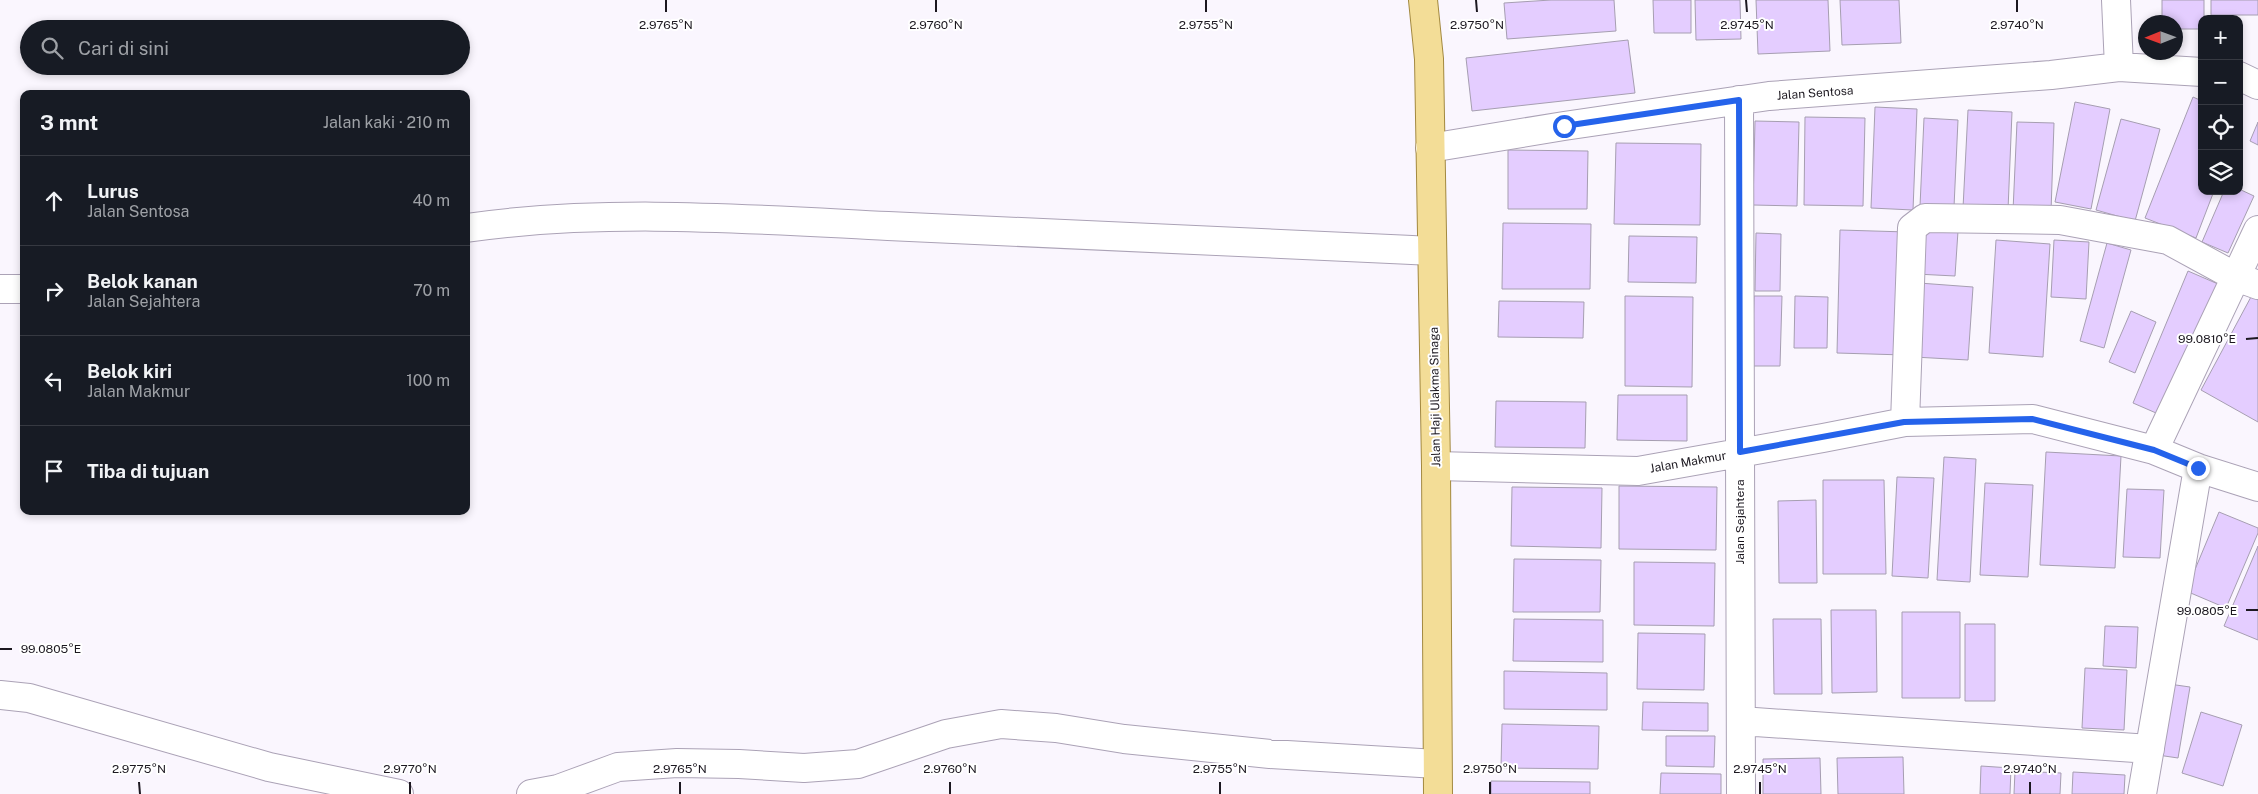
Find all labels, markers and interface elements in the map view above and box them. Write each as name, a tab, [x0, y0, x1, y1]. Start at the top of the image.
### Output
north arrow	[2138, 15, 2183, 60]
map controls	[2198, 15, 2243, 195]
button: +	[2198, 15, 2243, 60]
text: 2.9765°N	[639, 18, 693, 32]
text: 2.9760°N	[909, 18, 963, 32]
text: 2.9755°N	[1179, 18, 1233, 32]
text: 2.9750°N	[1450, 18, 1504, 32]
text: 2.9745°N	[1720, 18, 1774, 32]
text: 2.9740°N	[1990, 18, 2044, 32]
search box	[20, 20, 470, 75]
icon: search	[38, 34, 66, 62]
text: Cari di sini	[78, 37, 169, 59]
button: −	[2198, 60, 2243, 105]
street label: Jalan Sentosa	[1776, 83, 1854, 103]
button: locate	[2198, 105, 2243, 150]
text: 3 mnt	[40, 110, 98, 135]
text: Jalan kaki · 210 m	[323, 113, 450, 132]
route start	[1553, 115, 1576, 138]
button: layers	[2198, 150, 2243, 195]
text: Lurus	[87, 180, 139, 202]
icon: ahead	[40, 187, 68, 215]
text: 40 m	[412, 191, 450, 210]
text: Jalan Sentosa	[87, 202, 189, 221]
text: Belok kanan	[87, 270, 198, 292]
icon: right	[40, 277, 68, 305]
text: 70 m	[413, 281, 450, 300]
text: Jalan Sejahtera	[87, 292, 200, 311]
street label: Jalan Haji Ulakma Sinaga	[1427, 327, 1443, 467]
text: 99.0810°E	[2178, 332, 2236, 346]
text: Belok kiri	[87, 360, 172, 382]
icon: left	[40, 367, 68, 395]
text: 100 m	[406, 371, 450, 390]
text: Jalan Makmur	[87, 382, 190, 401]
street label: Jalan Makmur	[1649, 448, 1728, 476]
icon: arrive	[40, 457, 68, 485]
route end	[2187, 457, 2210, 480]
text: Tiba di tujuan	[87, 460, 209, 482]
street label: Jalan Sejahtera	[1733, 479, 1747, 565]
text: 99.0805°E	[2177, 604, 2237, 618]
text: 99.0805°E	[21, 642, 81, 656]
text: 2.9775°N	[112, 762, 166, 776]
text: 2.9770°N	[383, 762, 437, 776]
text: 2.9765°N	[653, 762, 707, 776]
text: 2.9760°N	[923, 762, 977, 776]
text: 2.9755°N	[1193, 762, 1247, 776]
text: 2.9750°N	[1463, 762, 1517, 776]
text: 2.9745°N	[1733, 762, 1787, 776]
text: 2.9740°N	[2003, 762, 2057, 776]

